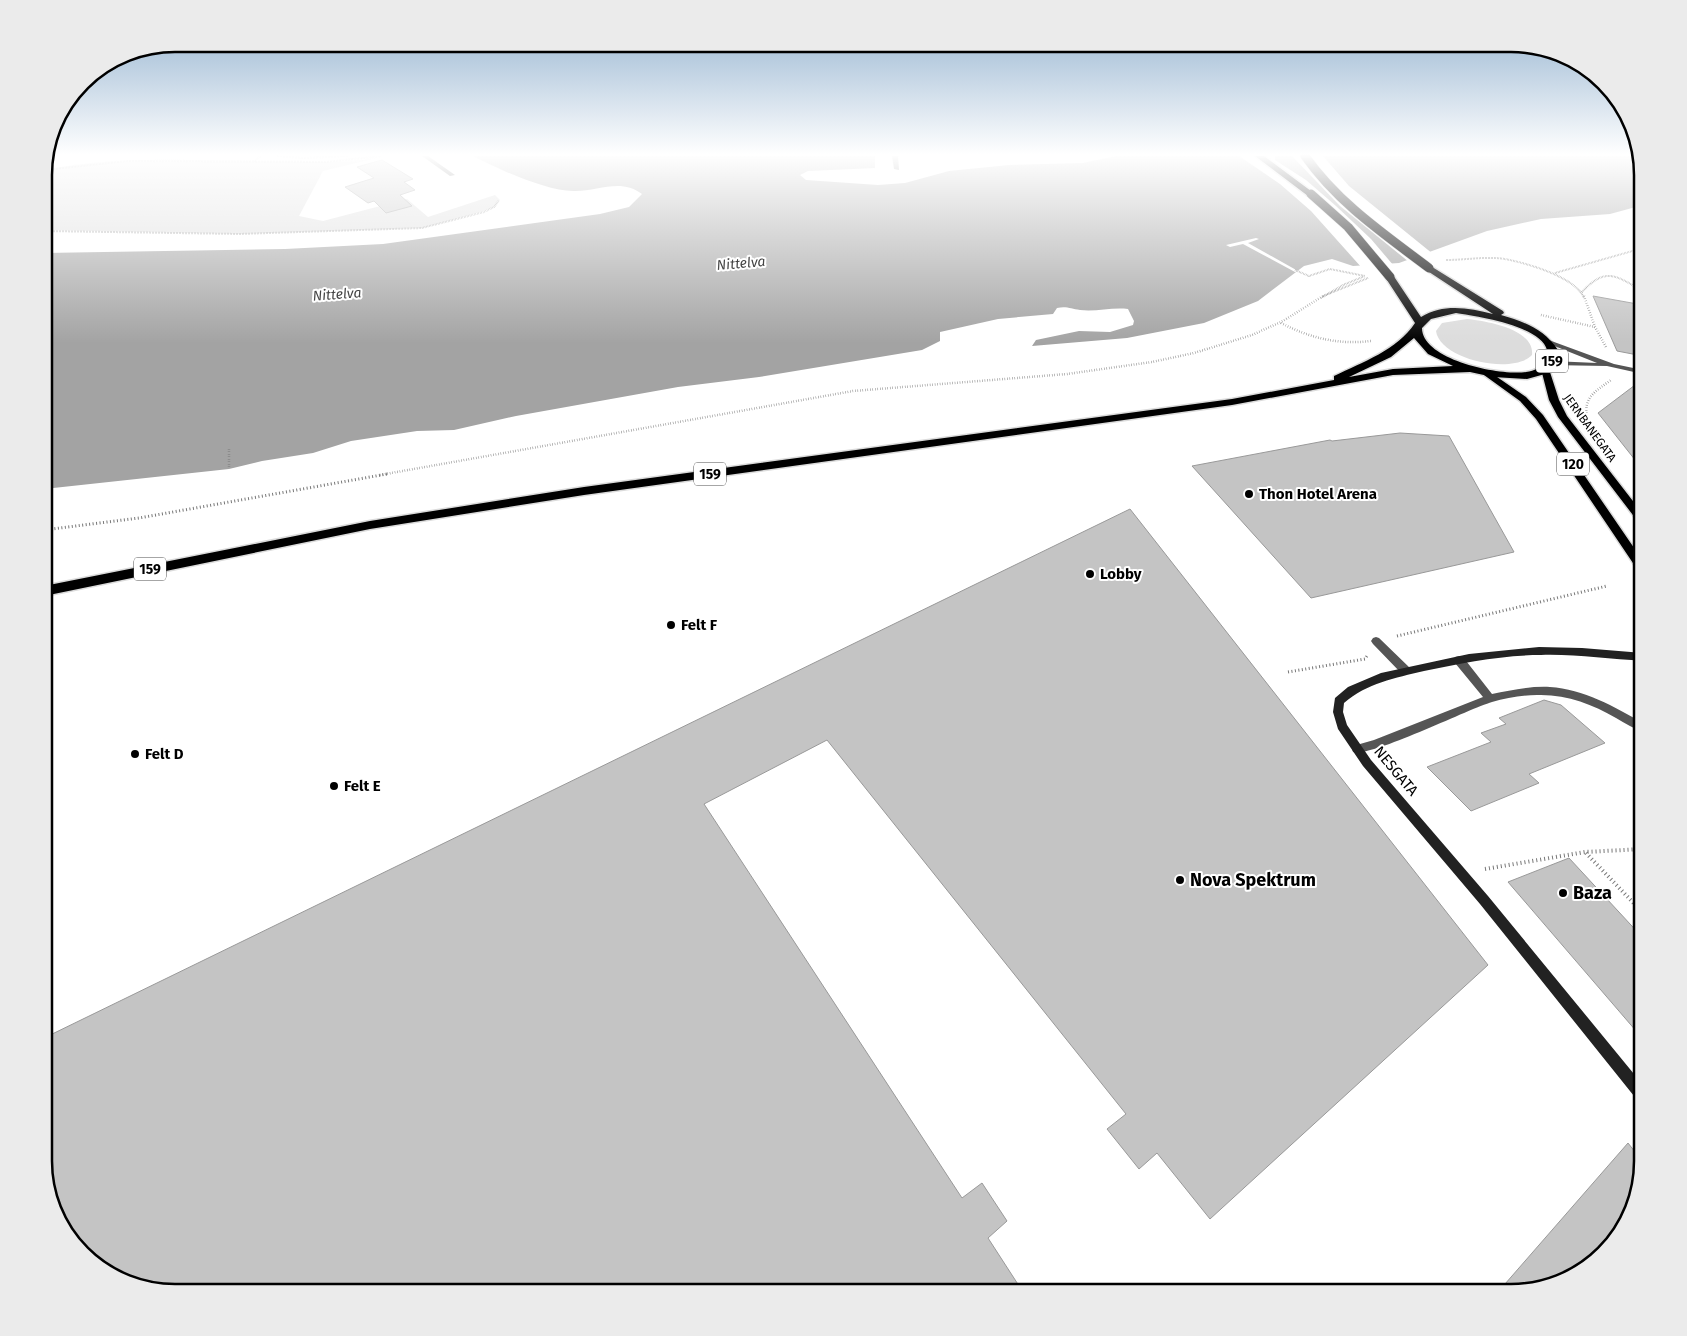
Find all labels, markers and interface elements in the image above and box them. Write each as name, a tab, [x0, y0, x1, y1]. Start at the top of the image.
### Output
water label: Nittelva	[716, 253, 766, 274]
water label: Nittelva	[312, 284, 362, 305]
road number: 159	[1536, 350, 1568, 372]
street label: JERNBANEGATA	[1561, 391, 1619, 465]
road number: 120	[1557, 452, 1589, 476]
road number: 159	[694, 462, 726, 486]
place label: Thon Hotel Arena	[1259, 485, 1377, 503]
marker: Thon Hotel Arena	[1243, 488, 1255, 500]
road number: 159	[134, 558, 166, 580]
place label: Lobby	[1100, 565, 1142, 583]
marker: Lobby	[1084, 568, 1096, 580]
place label: Felt F	[681, 616, 718, 634]
marker: Felt F	[665, 619, 677, 631]
street label: NESGATA	[1370, 743, 1422, 800]
place label: Felt D	[145, 745, 184, 763]
marker: Felt D	[129, 748, 141, 760]
place label: Felt E	[344, 777, 381, 795]
marker: Felt E	[328, 780, 340, 792]
place label: Nova Spektrum	[1190, 869, 1316, 891]
marker: Nova Spektrum	[1174, 874, 1186, 886]
place label: Baza	[1573, 882, 1612, 904]
marker: Baza	[1557, 887, 1569, 899]

